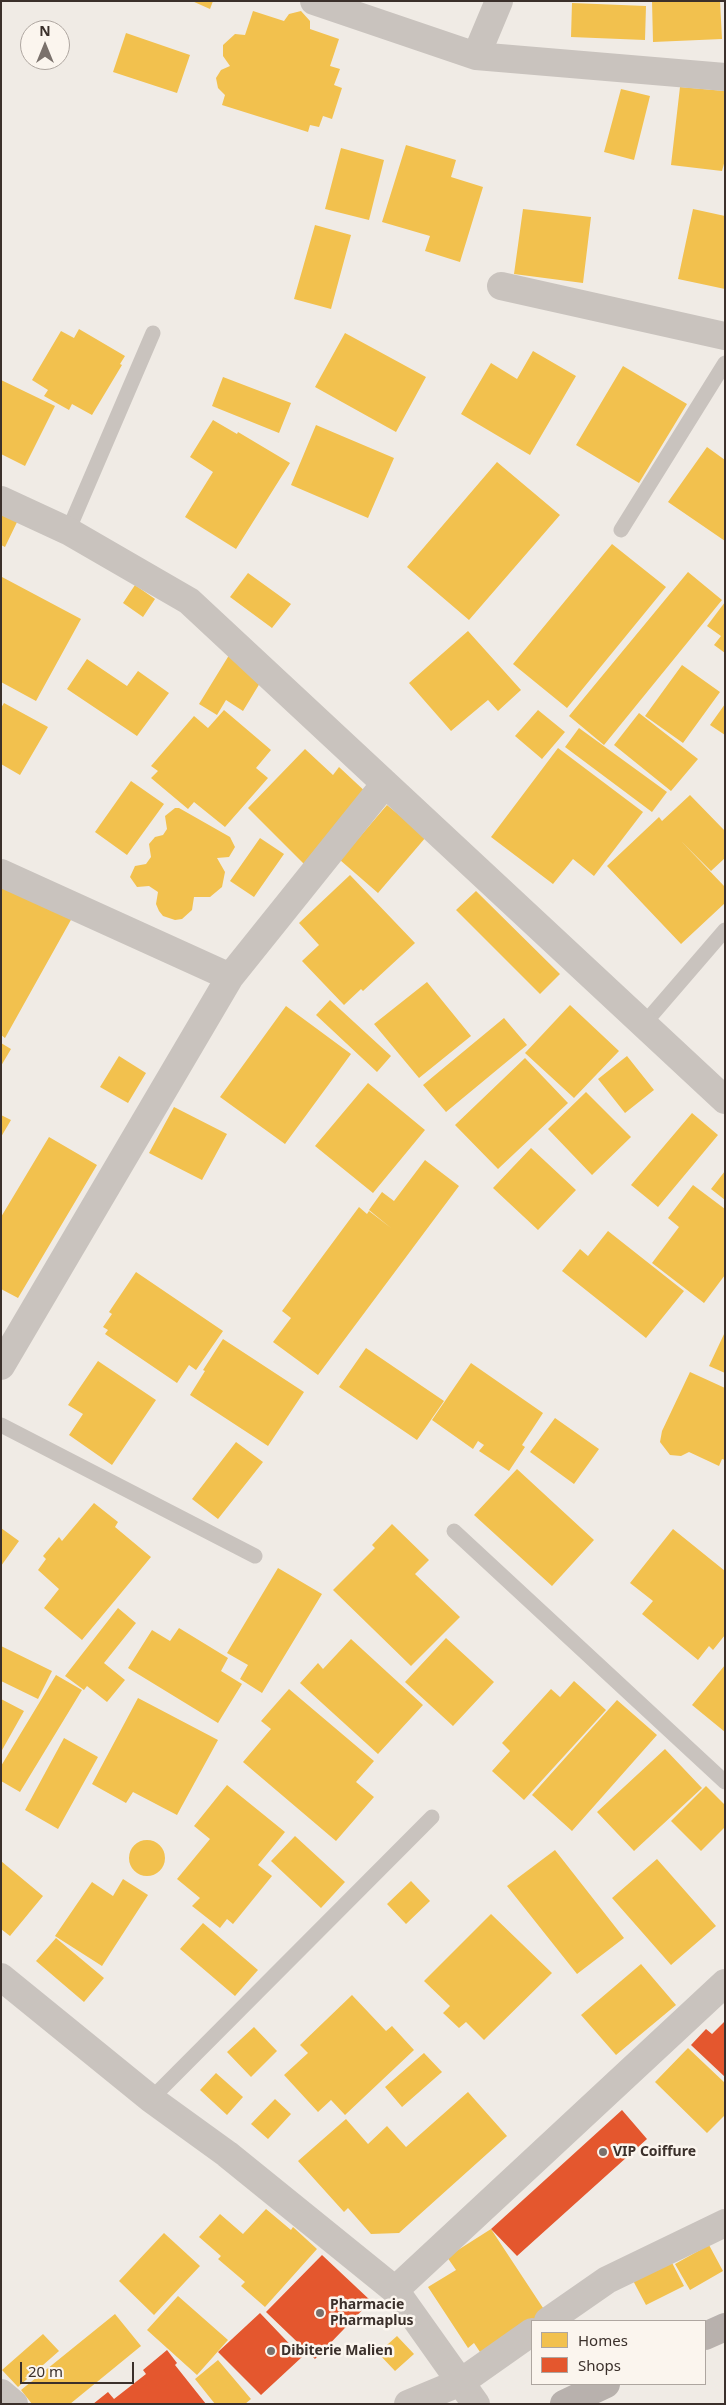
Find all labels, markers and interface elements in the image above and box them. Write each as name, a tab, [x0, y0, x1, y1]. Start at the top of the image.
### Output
north arrow	[20, 20, 70, 70]
text: N	[39, 21, 51, 40]
place label: VIP Coiffure	[613, 2144, 696, 2160]
marker: VIP Coiffure	[597, 2146, 609, 2158]
place label: Pharmacie Pharmaplus	[330, 2297, 414, 2330]
marker: Pharmacie Pharmaplus	[314, 2307, 326, 2319]
legend	[531, 2320, 706, 2385]
text: Homes	[578, 2330, 628, 2350]
place label: Dibiterie Malien	[281, 2343, 393, 2359]
marker: Dibiterie Malien	[265, 2345, 277, 2357]
scale bar	[22, 2352, 136, 2384]
text: Shops	[578, 2355, 621, 2375]
text: 20 m	[28, 2361, 63, 2381]

